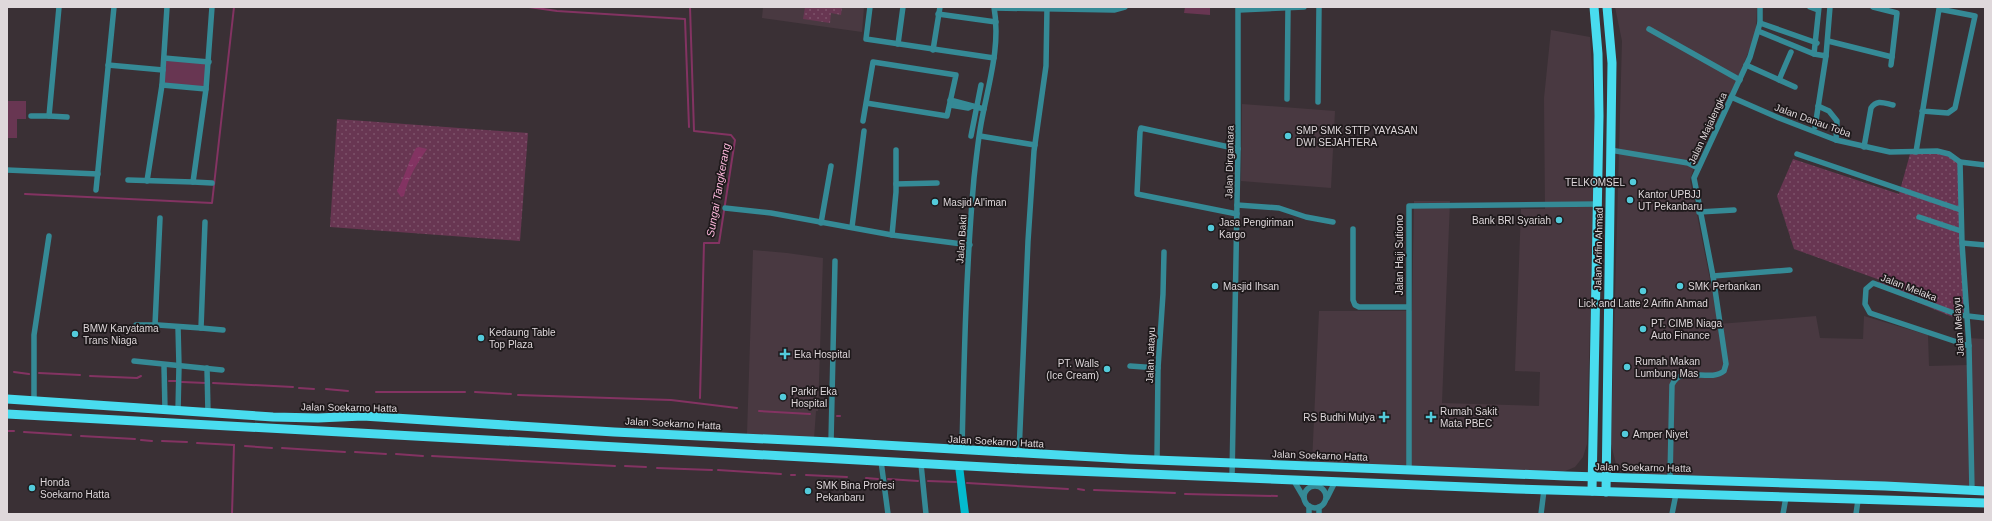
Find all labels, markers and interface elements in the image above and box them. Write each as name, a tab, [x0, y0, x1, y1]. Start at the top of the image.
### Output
street label: Jalan Majalengka	[1686, 90, 1729, 166]
street label: Jalan Danau Toba	[1773, 102, 1853, 140]
street label: Jalan Dirgantara	[1223, 125, 1236, 199]
place label: SMP SMK STTP YAYASAN DWI SEJAHTERA	[1296, 125, 1418, 148]
marker: SMP SMK STTP YAYASAN DWI SEJAHTERA	[1283, 131, 1293, 141]
water label: Sungai Tangkerang	[704, 141, 732, 238]
place label: TELKOMSEL	[1565, 177, 1625, 188]
marker: TELKOMSEL	[1628, 177, 1638, 187]
place label: Kantor UPBJJ UT Pekanbaru	[1638, 189, 1702, 212]
marker: Kantor UPBJJ UT Pekanbaru	[1625, 195, 1635, 205]
marker: Masjid Al'iman	[930, 197, 940, 207]
place label: Masjid Al'iman	[943, 197, 1007, 208]
street label: Jalan Arifin Ahmad	[1592, 208, 1605, 291]
street label: Jalan Bakti	[954, 214, 969, 264]
street label: Jalan Haji Sutiono	[1394, 214, 1405, 295]
place label: Bank BRI Syariah	[1472, 215, 1551, 226]
marker: Bank BRI Syariah	[1554, 215, 1564, 225]
place label: Jasa Pengiriman Kargo	[1219, 217, 1293, 240]
marker: Jasa Pengiriman Kargo	[1206, 223, 1216, 233]
street label: Jalan Melaka	[1879, 272, 1939, 303]
marker: Masjid Ihsan	[1210, 281, 1220, 291]
place label: Masjid Ihsan	[1223, 281, 1279, 292]
marker: SMK Perbankan	[1675, 281, 1685, 291]
place label: SMK Perbankan	[1688, 281, 1761, 292]
marker: Lick and Latte 2 Arifin Ahmad	[1638, 286, 1648, 296]
street label: Jalan Melayu	[1951, 297, 1966, 357]
place label: Lick and Latte 2 Arifin Ahmad	[1578, 298, 1708, 309]
place label: PT. CIMB Niaga Auto Finance	[1651, 318, 1723, 341]
place label: BMW Karyatama Trans Niaga	[83, 323, 159, 346]
marker: PT. CIMB Niaga Auto Finance	[1638, 324, 1648, 334]
place label: Kedaung Table Top Plaza	[489, 327, 556, 350]
street label: Jalan Jatayu	[1144, 327, 1157, 383]
marker: BMW Karyatama Trans Niaga	[70, 329, 80, 339]
marker: Kedaung Table Top Plaza	[476, 333, 486, 343]
marker: Eka Hospital	[779, 348, 791, 360]
place label: Eka Hospital	[794, 349, 850, 360]
place label: Rumah Makan Lumbung Mas	[1635, 356, 1700, 379]
place label: PT. Walls (Ice Cream)	[1046, 358, 1099, 381]
marker: Rumah Makan Lumbung Mas	[1622, 362, 1632, 372]
marker: PT. Walls (Ice Cream)	[1102, 364, 1112, 374]
place label: Parkir Eka Hospital	[791, 386, 838, 409]
marker: Parkir Eka Hospital	[778, 392, 788, 402]
street label: Jalan Soekarno Hatta	[301, 401, 398, 414]
place label: Rumah Sakit Mata PBEC	[1440, 406, 1497, 429]
marker: RS Budhi Mulya	[1378, 411, 1390, 423]
marker: Rumah Sakit Mata PBEC	[1425, 411, 1437, 423]
place label: RS Budhi Mulya	[1303, 412, 1375, 423]
street label: Jalan Soekarno Hatta	[625, 415, 722, 432]
marker: Amper Niyet	[1620, 429, 1630, 439]
place label: Amper Niyet	[1633, 429, 1688, 440]
street label: Jalan Soekarno Hatta	[948, 433, 1045, 450]
street label: Jalan Soekarno Hatta	[1272, 448, 1369, 463]
street label: Jalan Soekarno Hatta	[1595, 461, 1692, 474]
place label: Honda Soekarno Hatta	[40, 477, 110, 500]
place label: SMK Bina Profesi Pekanbaru	[816, 480, 894, 503]
marker: Honda Soekarno Hatta	[27, 483, 37, 493]
marker: SMK Bina Profesi Pekanbaru	[803, 486, 813, 496]

